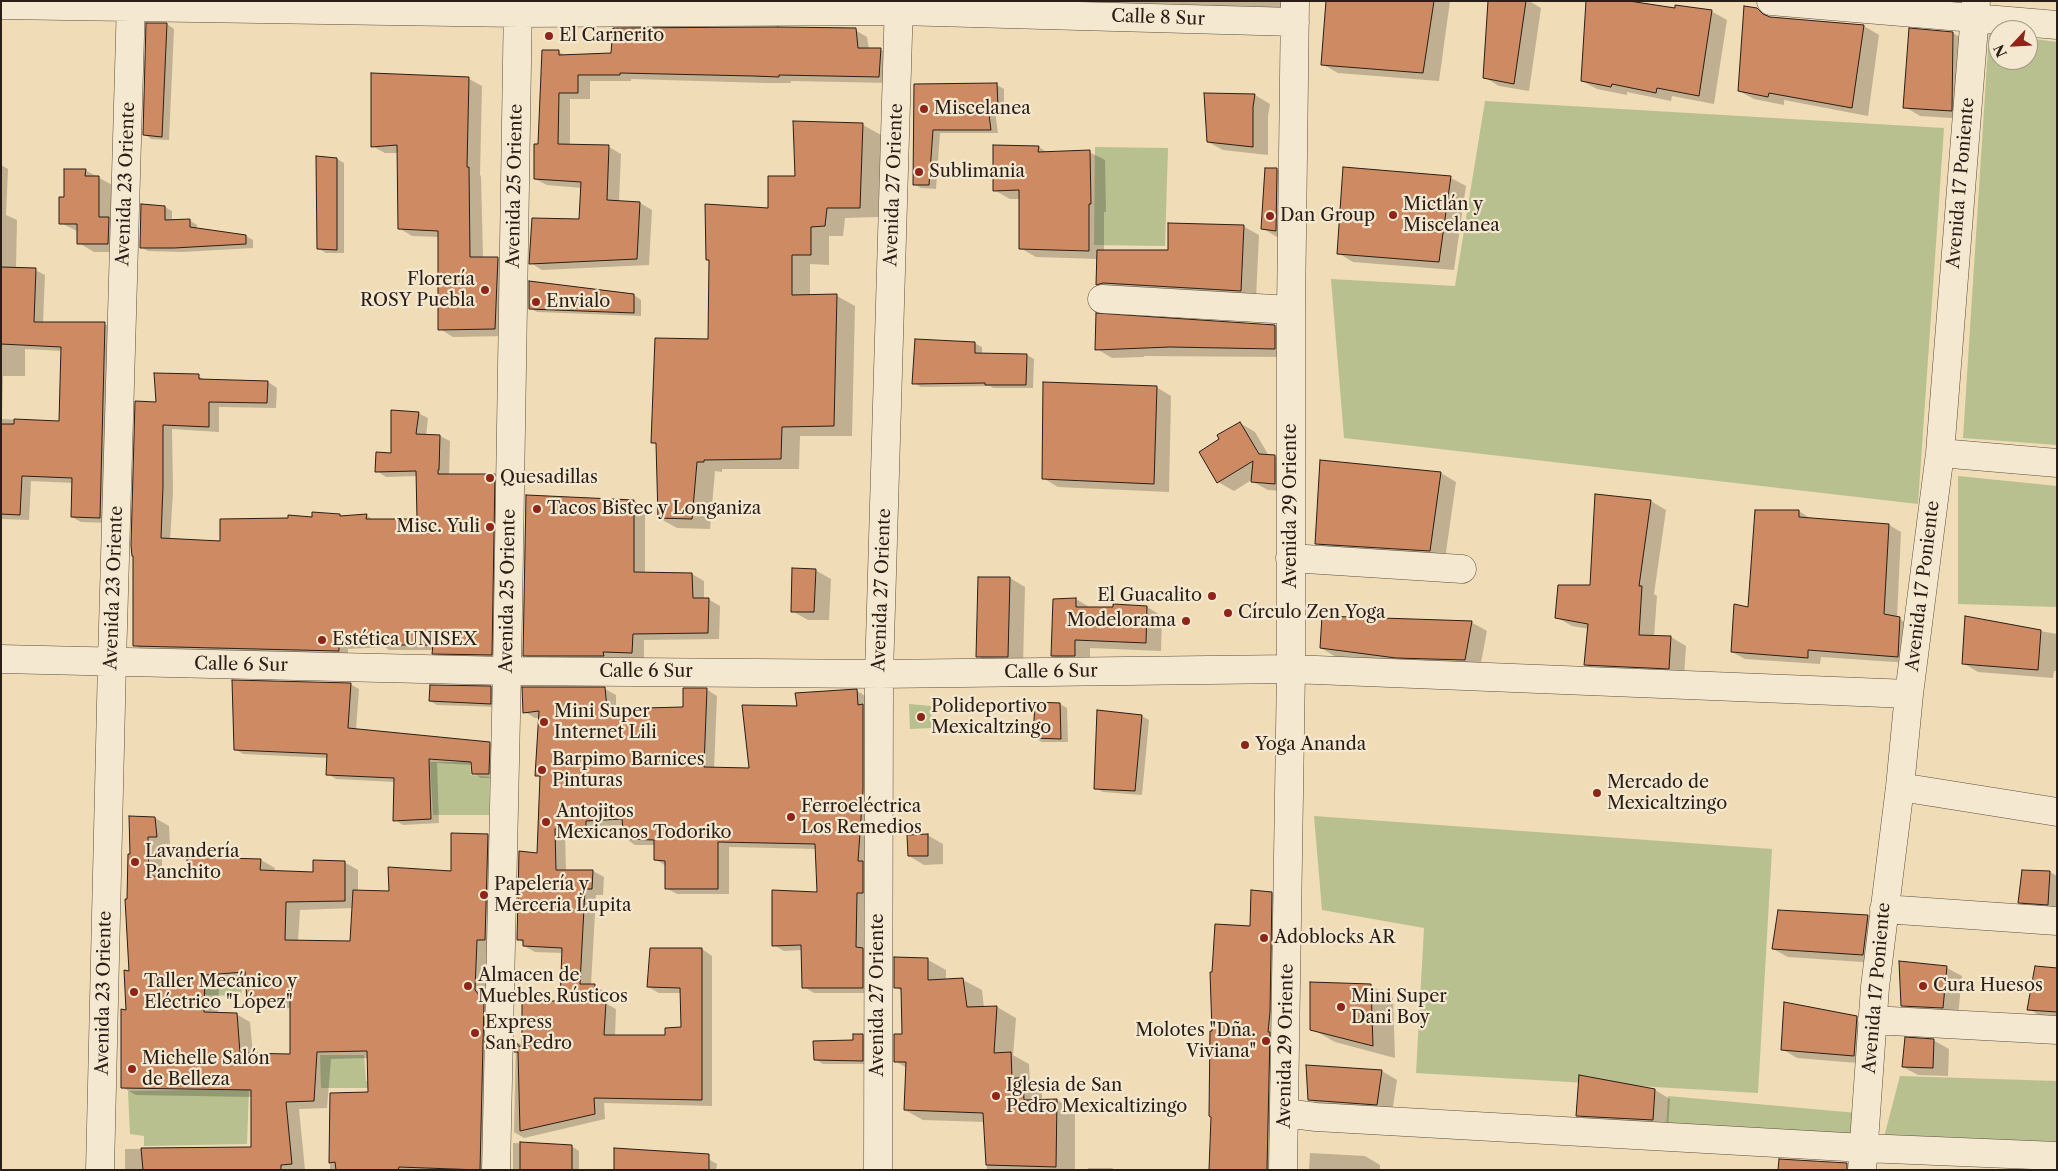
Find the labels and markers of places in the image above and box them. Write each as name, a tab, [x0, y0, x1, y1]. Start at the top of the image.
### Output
place label: El Carnerito	[559, 25, 664, 47]
marker: El Carnerito	[543, 30, 555, 42]
place label: Miscelanea	[934, 98, 1031, 120]
marker: Miscelanea	[918, 103, 930, 115]
place label: Sublimania	[929, 161, 1025, 183]
marker: Sublimania	[913, 166, 925, 178]
place label: Mictlán y Miscelanea	[1403, 194, 1500, 236]
place label: Dan Group	[1280, 205, 1375, 227]
marker: Mictlán y Miscelanea	[1387, 209, 1399, 221]
marker: Dan Group	[1264, 210, 1276, 222]
place label: Florería ROSY Puebla	[360, 269, 475, 312]
marker: Florería ROSY Puebla	[479, 284, 491, 296]
place label: Envialo	[546, 291, 610, 313]
marker: Envialo	[530, 296, 542, 308]
place label: Quesadillas	[500, 467, 598, 489]
marker: Quesadillas	[484, 472, 496, 484]
place label: Tacos Bistec y Longaniza	[547, 498, 761, 520]
marker: Tacos Bistec y Longaniza	[531, 503, 543, 515]
place label: Misc. Yuli	[396, 516, 480, 538]
marker: Misc. Yuli	[484, 521, 496, 533]
place label: El Guacalito	[1097, 585, 1202, 607]
marker: El Guacalito	[1206, 590, 1218, 602]
place label: Círculo Zen Yoga	[1238, 602, 1385, 624]
marker: Círculo Zen Yoga	[1222, 607, 1234, 619]
place label: Modelorama	[1067, 610, 1176, 632]
marker: Modelorama	[1180, 615, 1192, 627]
place label: Estética UNISEX	[332, 629, 477, 651]
marker: Estética UNISEX	[316, 634, 328, 646]
place label: Polideportivo Mexicaltzingo	[931, 696, 1051, 739]
place label: Mini Super Internet Lili	[554, 701, 657, 744]
marker: Polideportivo Mexicaltzingo	[915, 711, 927, 723]
marker: Mini Super Internet Lili	[538, 716, 550, 728]
place label: Yoga Ananda	[1255, 734, 1366, 756]
marker: Yoga Ananda	[1239, 739, 1251, 751]
place label: Barpimo Barnices Pinturas	[552, 749, 705, 792]
marker: Barpimo Barnices Pinturas	[536, 764, 548, 776]
place label: Mercado de Mexicaltzingo	[1607, 772, 1727, 814]
marker: Mercado de Mexicaltzingo	[1591, 787, 1603, 799]
place label: Ferroeléctrica Los Remedios	[801, 796, 922, 839]
place label: Antojitos Mexicanos Todoriko	[556, 801, 732, 844]
marker: Ferroeléctrica Los Remedios	[785, 811, 797, 823]
marker: Antojitos Mexicanos Todoriko	[540, 816, 552, 828]
place label: Lavandería Panchito	[145, 841, 239, 884]
marker: Lavandería Panchito	[129, 856, 141, 868]
place label: Papelería y Merceria Lupita	[494, 874, 631, 916]
marker: Papelería y Merceria Lupita	[478, 889, 490, 901]
place label: Adoblocks AR	[1274, 927, 1395, 949]
marker: Adoblocks AR	[1258, 932, 1270, 944]
place label: Almacen de Muebles Rústicos	[478, 965, 628, 1008]
place label: Taller Mecánico y Eléctrico "López"	[144, 971, 297, 1014]
place label: Cura Huesos	[1933, 975, 2043, 997]
marker: Almacen de Muebles Rústicos	[462, 980, 474, 992]
marker: Cura Huesos	[1917, 980, 1929, 992]
marker: Taller Mecánico y Eléctrico "López"	[128, 986, 140, 998]
place label: Mini Super Dani Boy	[1351, 986, 1447, 1028]
marker: Mini Super Dani Boy	[1335, 1001, 1347, 1013]
place label: Express San Pedro	[485, 1012, 572, 1054]
place label: Molotes "Dña. Viviana"	[1135, 1020, 1256, 1062]
marker: Express San Pedro	[469, 1027, 481, 1039]
marker: Molotes "Dña. Viviana"	[1260, 1035, 1272, 1047]
place label: Michelle Salón de Belleza	[142, 1048, 270, 1090]
marker: Michelle Salón de Belleza	[126, 1063, 138, 1075]
place label: Iglesia de San Pedro Mexicaltizingo	[1006, 1075, 1187, 1118]
marker: Iglesia de San Pedro Mexicaltizingo	[990, 1090, 1002, 1102]

